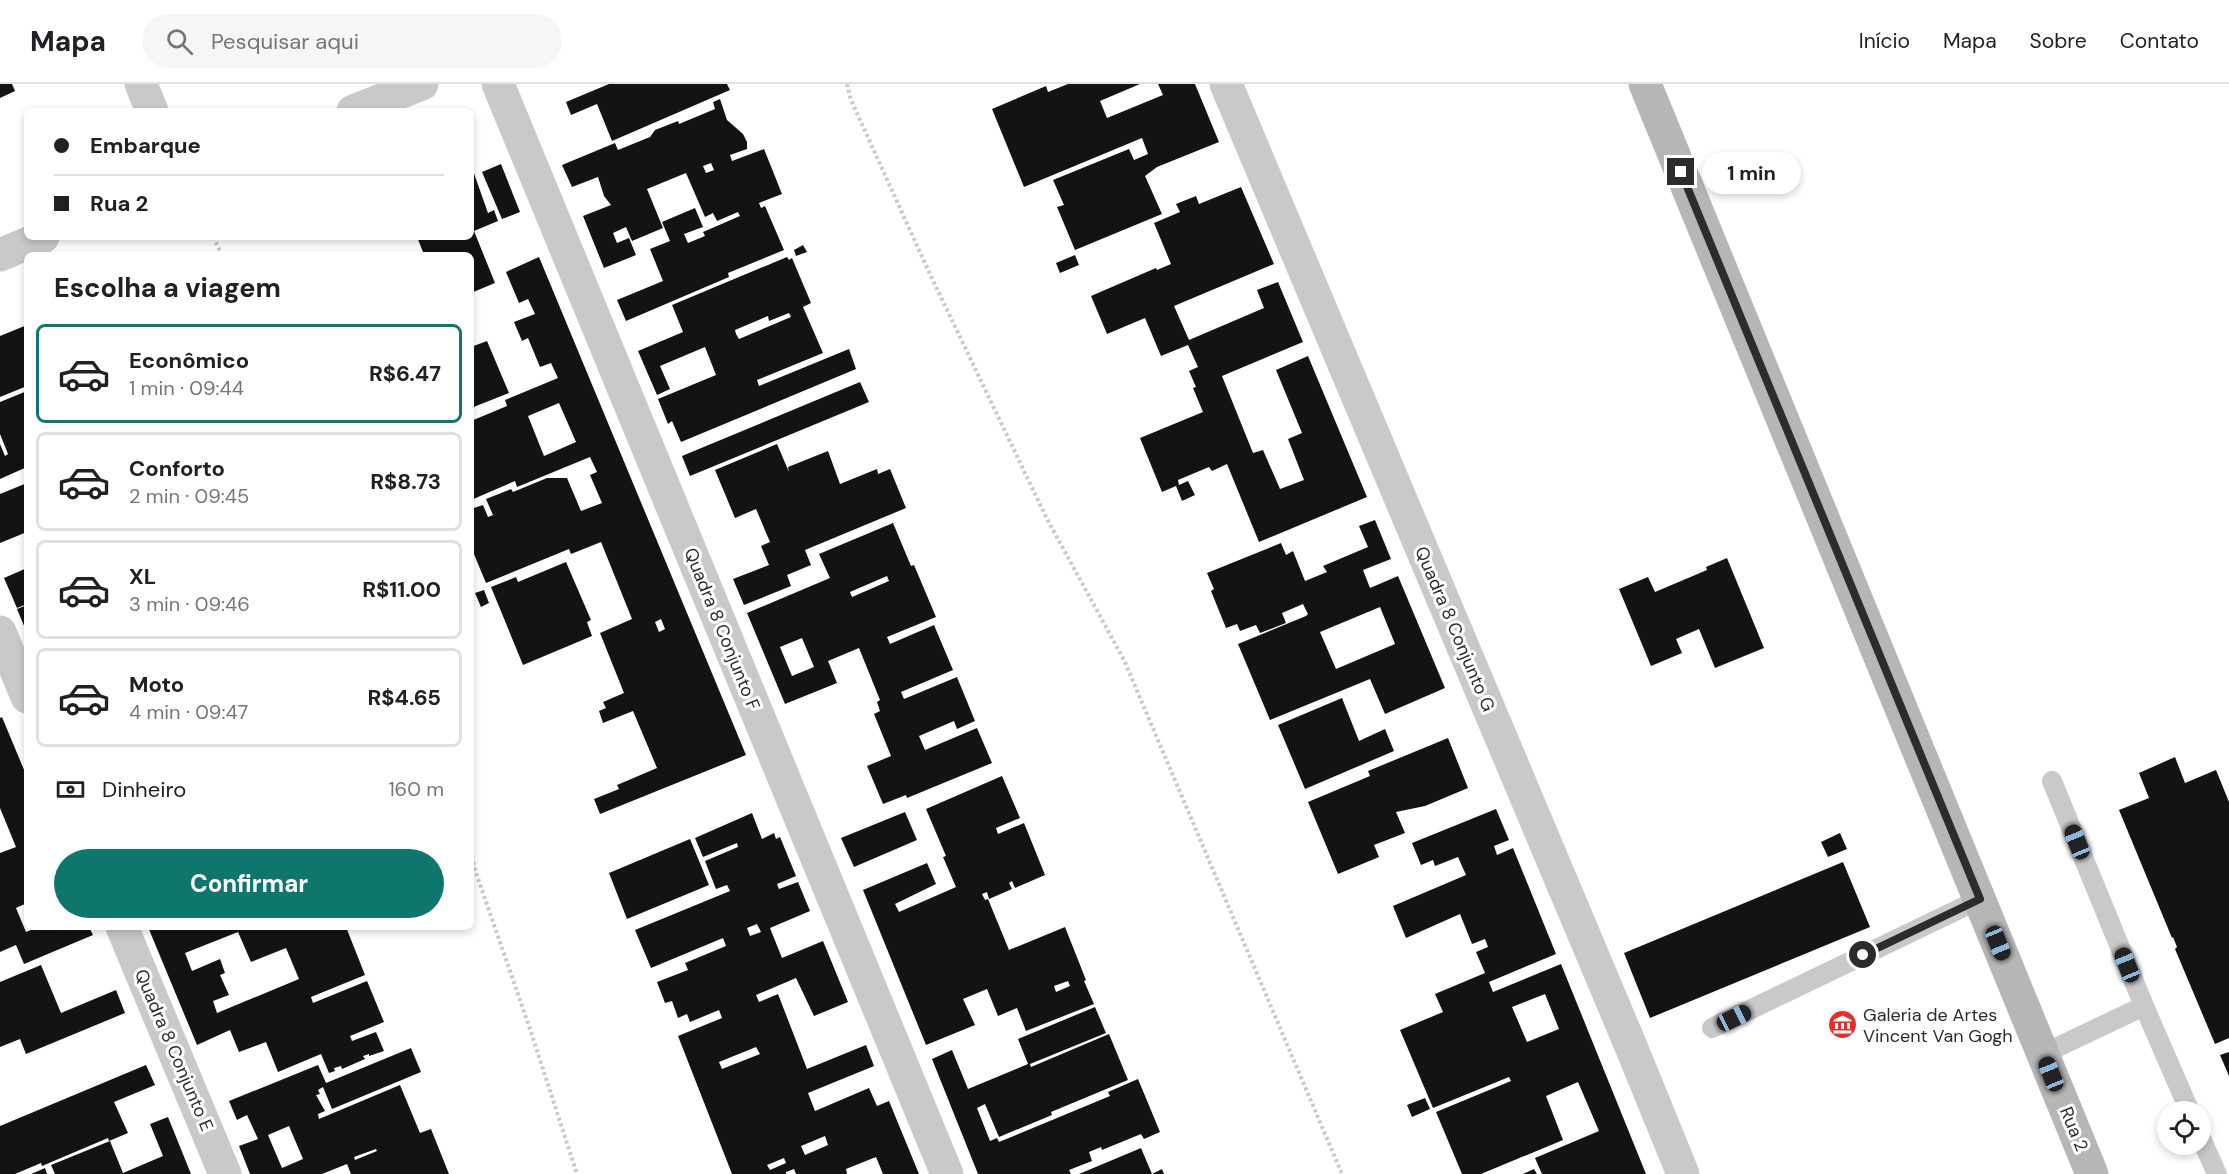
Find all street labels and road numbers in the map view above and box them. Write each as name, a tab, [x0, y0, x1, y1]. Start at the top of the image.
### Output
street label: Quadra 8 Conjunto G	[1409, 543, 1501, 715]
street label: Quadra 8 Conjunto F	[678, 544, 766, 714]
street label: Quadra 8 Conjunto E	[129, 965, 219, 1135]
street label: Rua 2	[2054, 1103, 2094, 1155]

